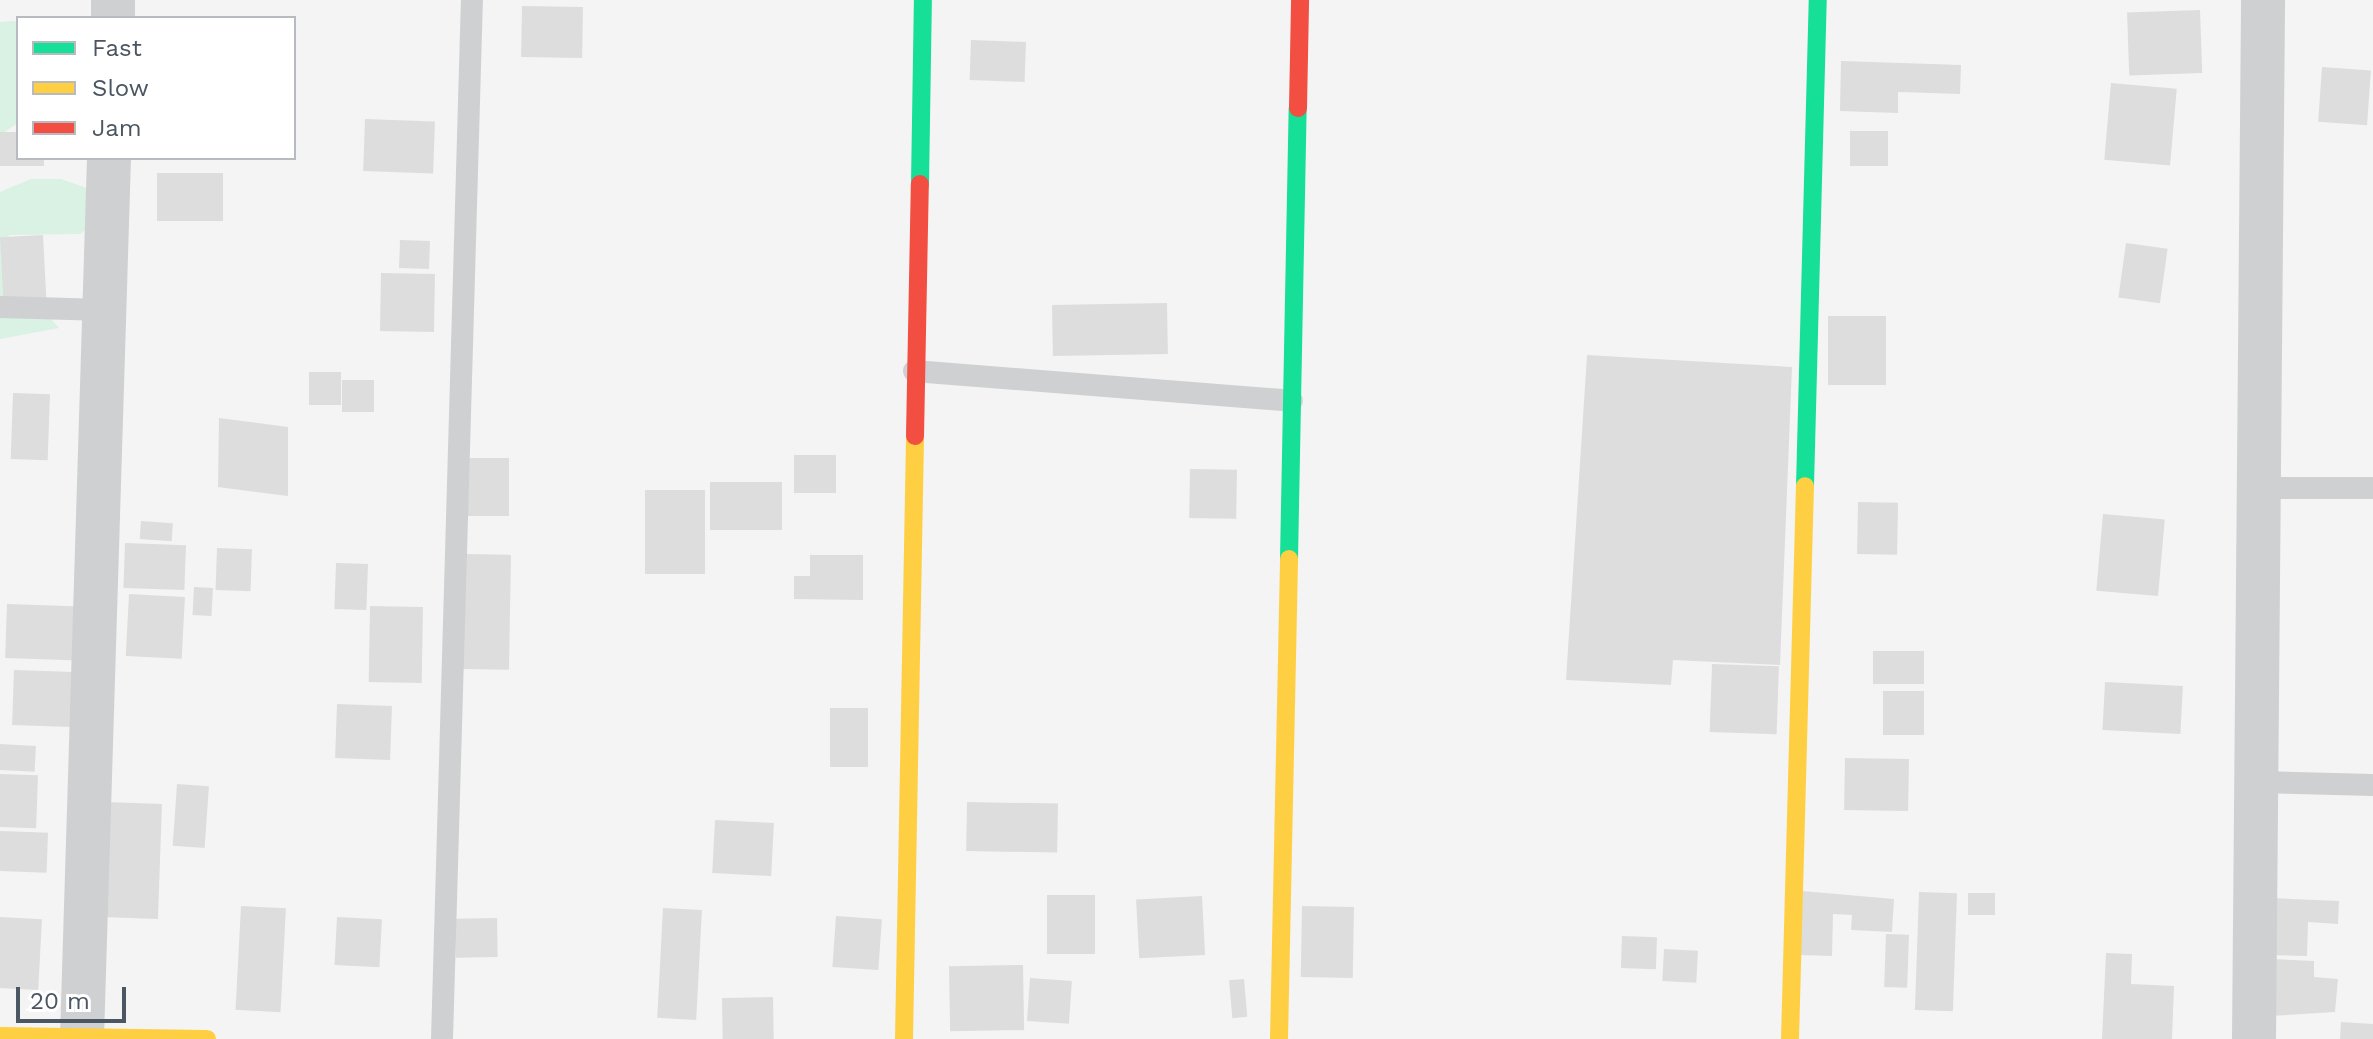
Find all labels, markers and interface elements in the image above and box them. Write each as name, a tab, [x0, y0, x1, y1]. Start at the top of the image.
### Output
legend	[16, 16, 296, 160]
text: Fast	[92, 34, 142, 62]
text: Slow	[92, 74, 149, 102]
text: Jam	[92, 114, 142, 142]
scale bar	[20, 971, 130, 1021]
text: 20 m	[30, 987, 90, 1015]

